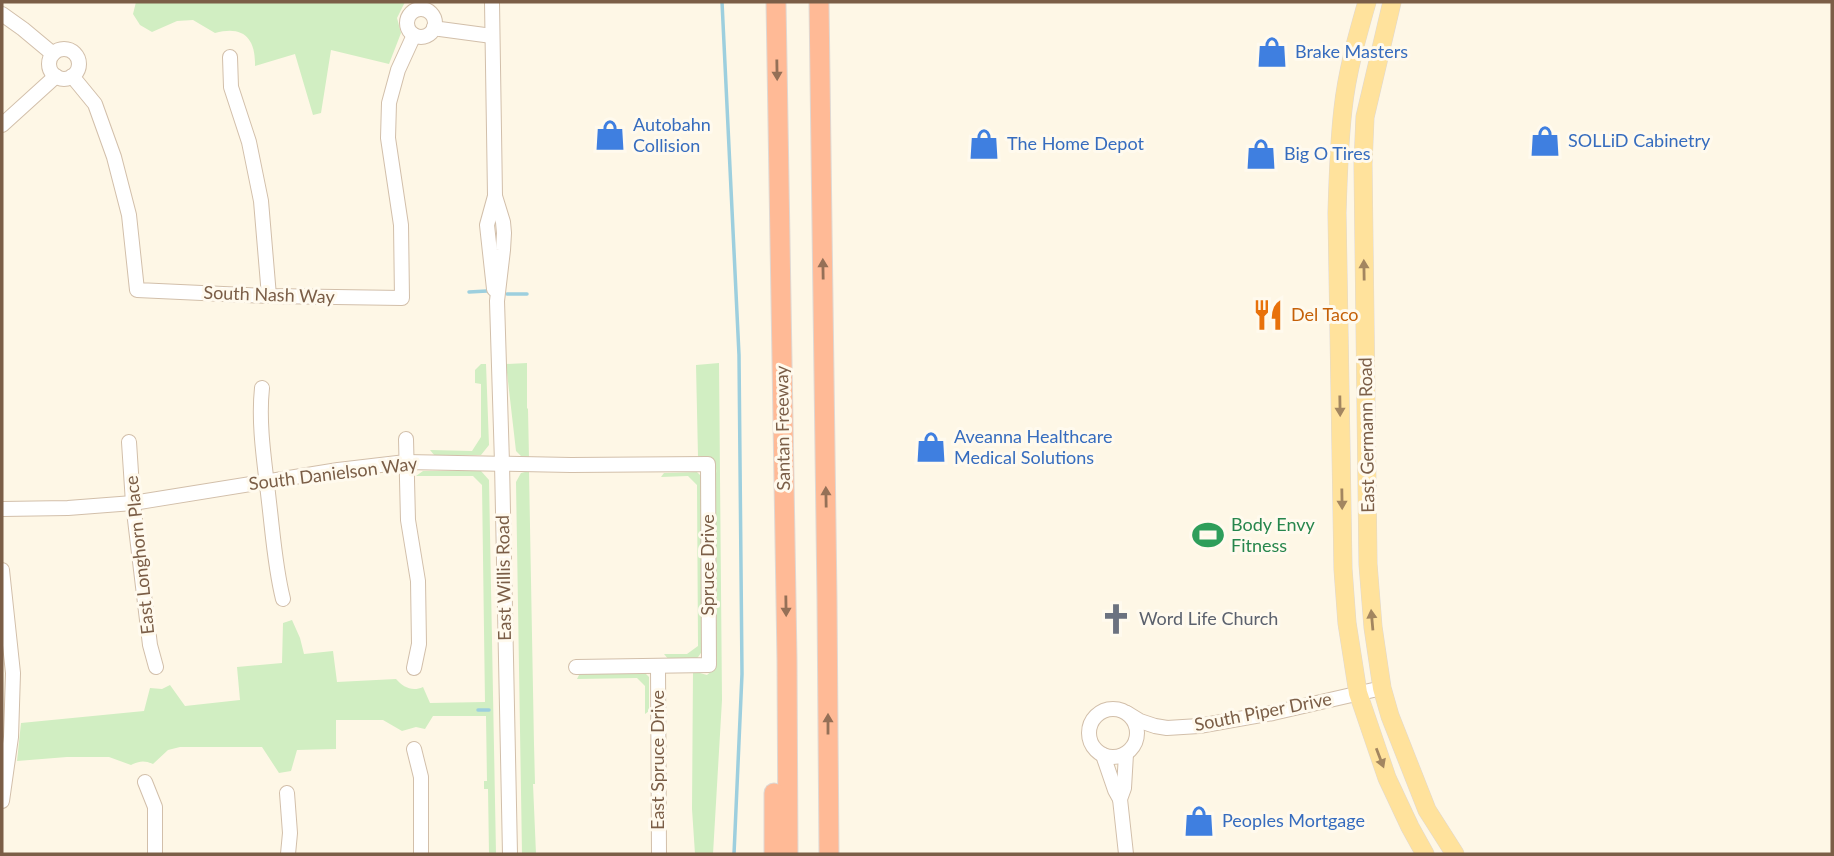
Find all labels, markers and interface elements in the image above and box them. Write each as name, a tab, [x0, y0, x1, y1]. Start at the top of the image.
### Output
shop icon: Brake Masters	[1255, 35, 1289, 69]
place label: Brake Masters	[1295, 40, 1408, 62]
one-way arrow	[771, 59, 783, 81]
place label: Autobahn Collision	[633, 113, 711, 156]
shop icon: Autobahn Collision	[593, 118, 627, 152]
shop icon: SOLLiD Cabinetry	[1528, 124, 1562, 158]
shop icon: The Home Depot	[967, 127, 1001, 161]
place label: SOLLiD Cabinetry	[1568, 129, 1711, 151]
place label: The Home Depot	[1007, 132, 1144, 154]
shop icon: Big O Tires	[1244, 137, 1278, 171]
place label: Big O Tires	[1284, 142, 1371, 164]
one-way arrow	[817, 258, 828, 280]
one-way arrow	[1359, 259, 1370, 281]
street label: South Nash Way	[203, 281, 336, 307]
restaurant icon: Del Taco	[1251, 298, 1285, 332]
place label: Del Taco	[1291, 303, 1359, 325]
street label: East Germann Road	[1354, 357, 1378, 513]
street label: Santan Freeway	[770, 365, 794, 491]
one-way arrow	[1334, 395, 1346, 417]
place label: Aveanna Healthcare Medical Solutions	[954, 425, 1112, 468]
shop icon: Aveanna Healthcare Medical Solutions	[914, 430, 948, 464]
street label: South Danielson Way	[247, 452, 419, 494]
street label: East Longhorn Place	[120, 475, 158, 636]
one-way arrow	[820, 486, 832, 508]
one-way arrow	[1336, 488, 1348, 510]
place label: Body Envy Fitness	[1231, 513, 1316, 556]
street label: Spruce Drive	[696, 514, 718, 616]
street label: East Willis Road	[491, 515, 515, 641]
sports icon: Body Envy Fitness	[1191, 518, 1225, 552]
one-way arrow	[780, 595, 792, 617]
church icon: Word Life Church	[1099, 602, 1133, 636]
place label: Word Life Church	[1139, 607, 1278, 629]
one-way arrow	[1366, 609, 1377, 631]
street label: South Piper Drive	[1192, 687, 1333, 735]
street label: East Spruce Drive	[646, 690, 668, 830]
one-way arrow	[822, 713, 834, 735]
one-way arrow	[1374, 747, 1385, 768]
shop icon: Peoples Mortgage	[1182, 804, 1216, 838]
place label: Peoples Mortgage	[1222, 809, 1365, 831]

